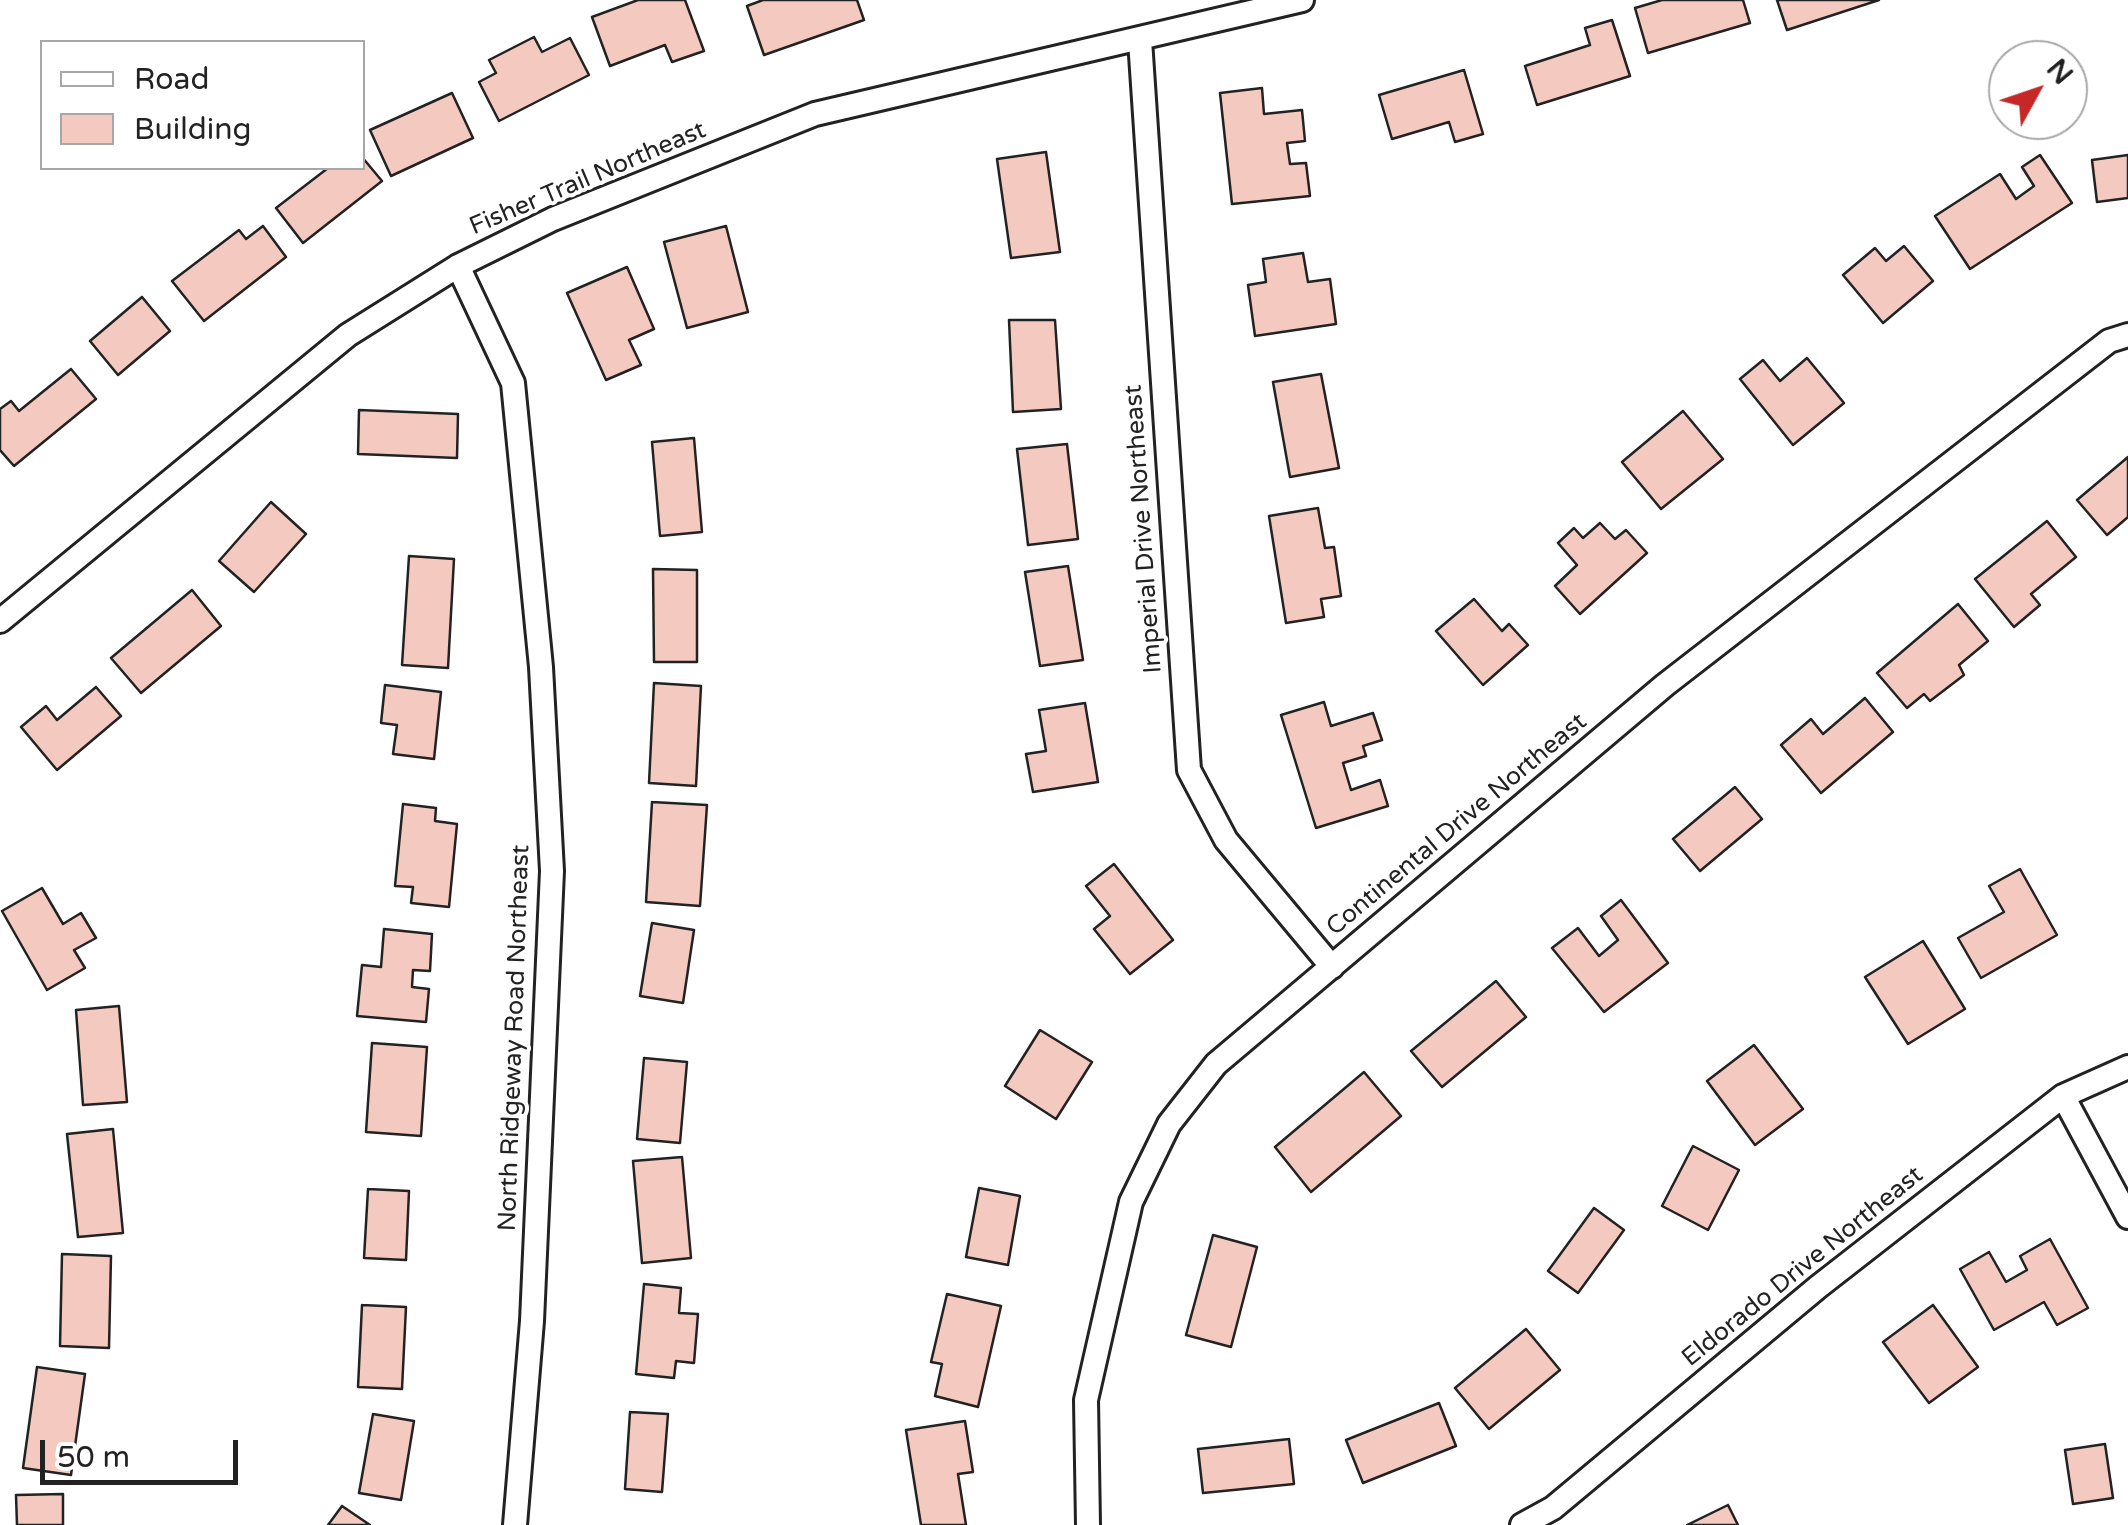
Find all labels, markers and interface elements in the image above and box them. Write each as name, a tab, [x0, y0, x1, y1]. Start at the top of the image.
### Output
legend	[40, 40, 365, 170]
north arrow	[1988, 40, 2088, 140]
text: N	[2039, 52, 2080, 92]
text: Road	[134, 61, 209, 98]
text: Building	[134, 111, 251, 148]
street label: Fisher Trail Northeast	[465, 116, 711, 242]
street label: Imperial Drive Northeast	[1119, 384, 1169, 674]
street label: Continental Drive Northeast	[1321, 707, 1593, 943]
street label: North Ridgeway Road Northeast	[493, 844, 537, 1232]
street label: Eldorado Drive Northeast	[1677, 1161, 1929, 1373]
scale bar	[45, 1420, 242, 1482]
text: 50 m	[57, 1439, 130, 1476]

